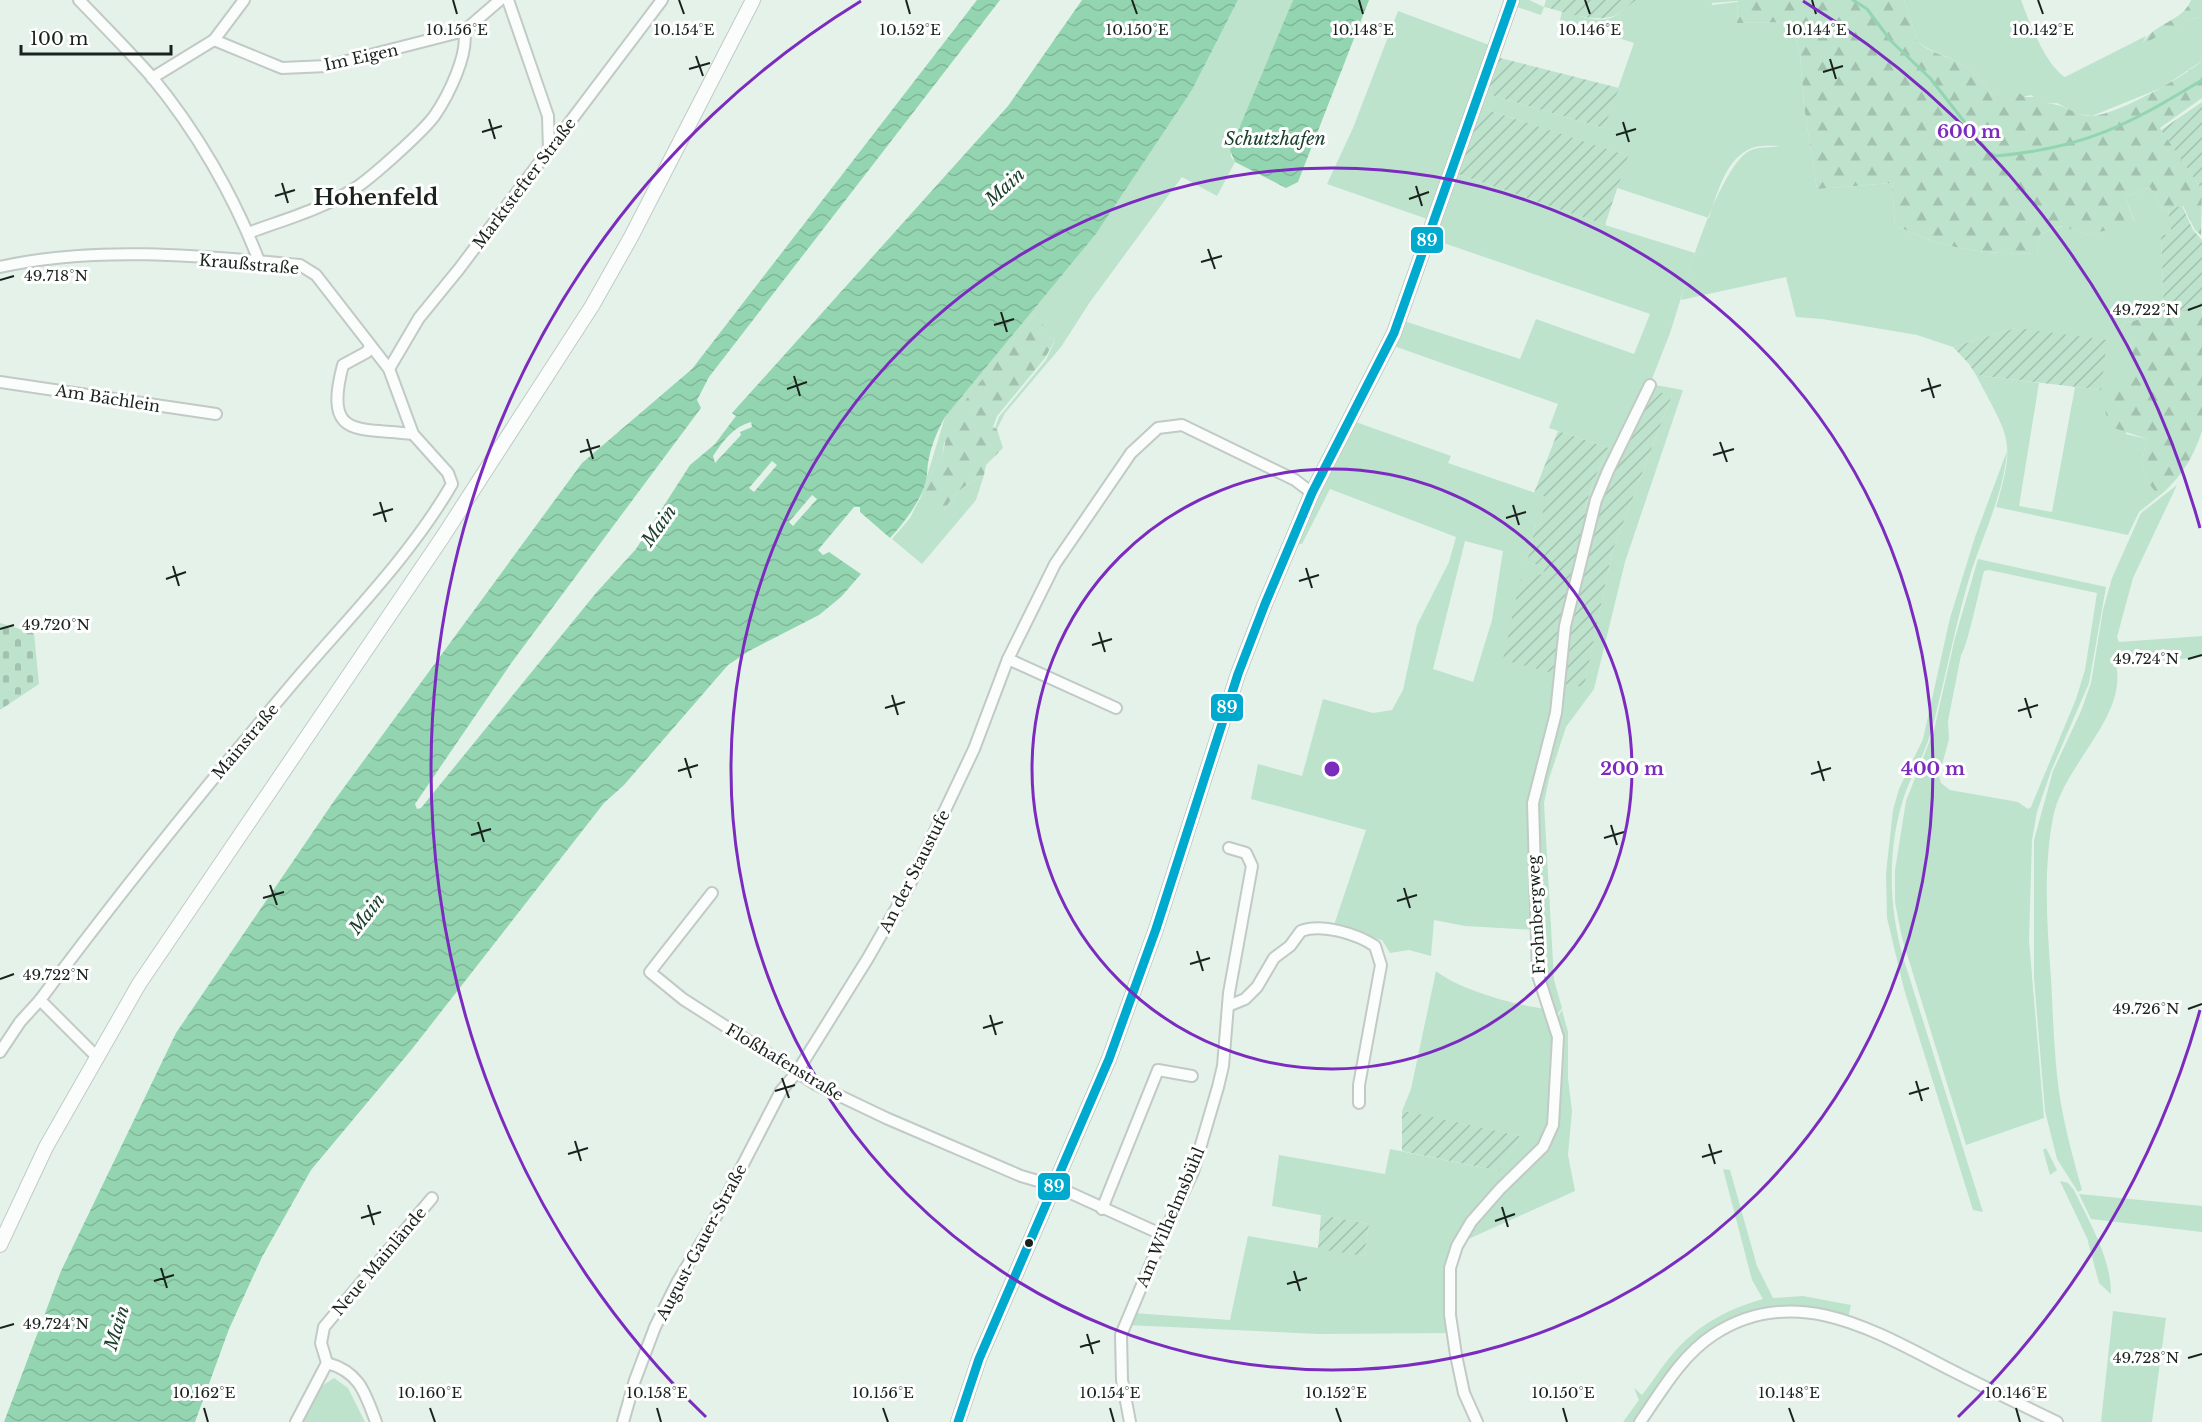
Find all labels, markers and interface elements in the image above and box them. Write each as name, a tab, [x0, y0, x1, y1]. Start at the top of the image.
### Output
scale bar	[21, 18, 171, 56]
text: 10.156°E	[426, 20, 488, 39]
text: 10.154°E	[654, 20, 715, 39]
text: 10.152°E	[879, 20, 941, 39]
text: 10.150°E	[1105, 20, 1169, 39]
text: 10.148°E	[1332, 20, 1394, 39]
text: 10.146°E	[1559, 20, 1621, 39]
text: 10.144°E	[1785, 20, 1847, 39]
text: 10.142°E	[2012, 20, 2074, 39]
text: 100 m	[30, 28, 88, 50]
street label: Im Eigen	[322, 39, 400, 75]
street label: Marktstefter Straße	[468, 114, 580, 252]
text: 600 m	[1937, 121, 2001, 143]
water label: Schutzhafen	[1224, 128, 1326, 150]
water label: Main	[980, 164, 1029, 211]
district label: Hohenfeld	[314, 184, 438, 211]
line badge: 89	[1410, 226, 1444, 254]
text: 89	[1417, 230, 1438, 250]
street label: Kraußstraße	[198, 250, 300, 278]
text: 49.718°N	[24, 266, 88, 285]
text: 49.722°N	[2113, 300, 2179, 319]
street label: Am Bächlein	[53, 380, 162, 416]
water label: Main	[636, 501, 681, 552]
text: 49.720°N	[22, 615, 90, 634]
text: 49.724°N	[2113, 649, 2179, 668]
line badge: 89	[1210, 693, 1244, 722]
text: 89	[1217, 697, 1238, 717]
street label: Mainstraße	[208, 699, 282, 783]
text: 200 m	[1600, 758, 1664, 780]
text: 400 m	[1901, 758, 1965, 780]
centre of rings	[1322, 759, 1342, 779]
street label: An der Staustufe	[874, 806, 954, 937]
street label: Frohnbergweg	[1523, 854, 1549, 975]
water label: Main	[344, 889, 390, 939]
text: 49.722°N	[23, 965, 89, 984]
text: 49.726°N	[2113, 999, 2179, 1018]
street label: Floßhafenstraße	[723, 1019, 847, 1105]
street label: Am Wilhelmsbühl	[1131, 1144, 1209, 1291]
street label: August-Gauer-Straße	[651, 1161, 751, 1324]
line badge: 89	[1037, 1172, 1071, 1201]
text: 89	[1044, 1176, 1065, 1196]
street label: Neue Mainlände	[328, 1203, 430, 1319]
unlabelled marker	[1023, 1237, 1035, 1249]
water label: Main	[100, 1303, 134, 1354]
text: 49.724°N	[23, 1314, 89, 1333]
text: 49.728°N	[2113, 1348, 2179, 1367]
text: 10.162°E	[173, 1383, 235, 1402]
text: 10.160°E	[398, 1383, 462, 1402]
text: 10.158°E	[626, 1383, 688, 1402]
text: 10.156°E	[852, 1383, 914, 1402]
text: 10.154°E	[1080, 1383, 1141, 1402]
text: 10.152°E	[1305, 1383, 1367, 1402]
text: 10.150°E	[1531, 1383, 1595, 1402]
text: 10.148°E	[1758, 1383, 1820, 1402]
text: 10.146°E	[1985, 1383, 2047, 1402]

